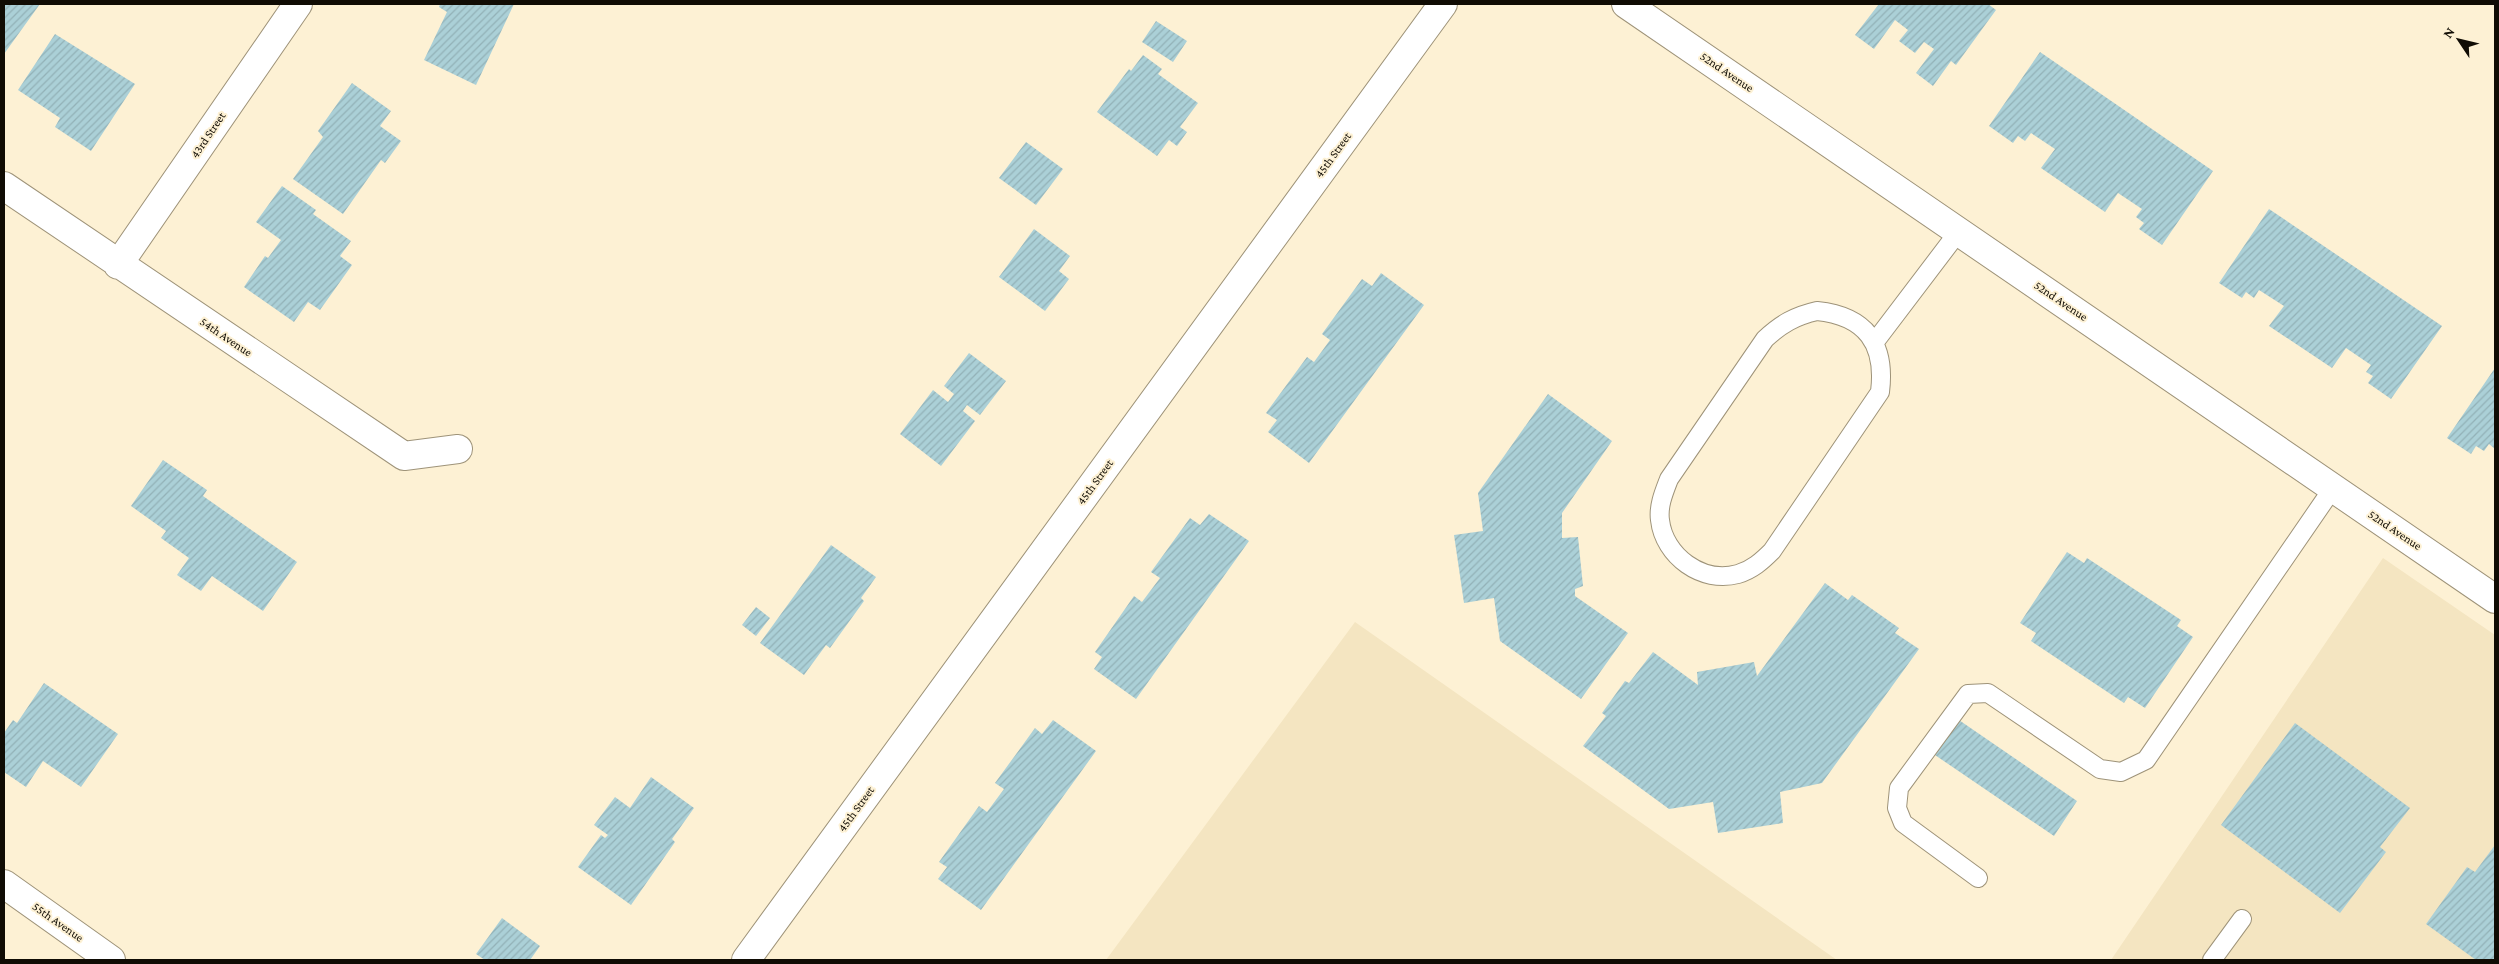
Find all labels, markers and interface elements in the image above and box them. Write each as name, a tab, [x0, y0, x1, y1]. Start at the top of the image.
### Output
north arrow	[2434, 15, 2484, 65]
text: N	[2439, 24, 2458, 41]
street label: 52nd Avenue	[1698, 49, 1756, 95]
street label: 43rd Street	[188, 109, 229, 161]
street label: 45th Street	[1312, 129, 1355, 180]
street label: 52nd Avenue	[2032, 278, 2090, 324]
street label: 54th Avenue	[197, 314, 255, 360]
street label: 45th Street	[1074, 456, 1117, 507]
street label: 52nd Avenue	[2366, 507, 2424, 553]
street label: 45th Street	[835, 783, 878, 834]
street label: 55th Avenue	[30, 899, 86, 945]

